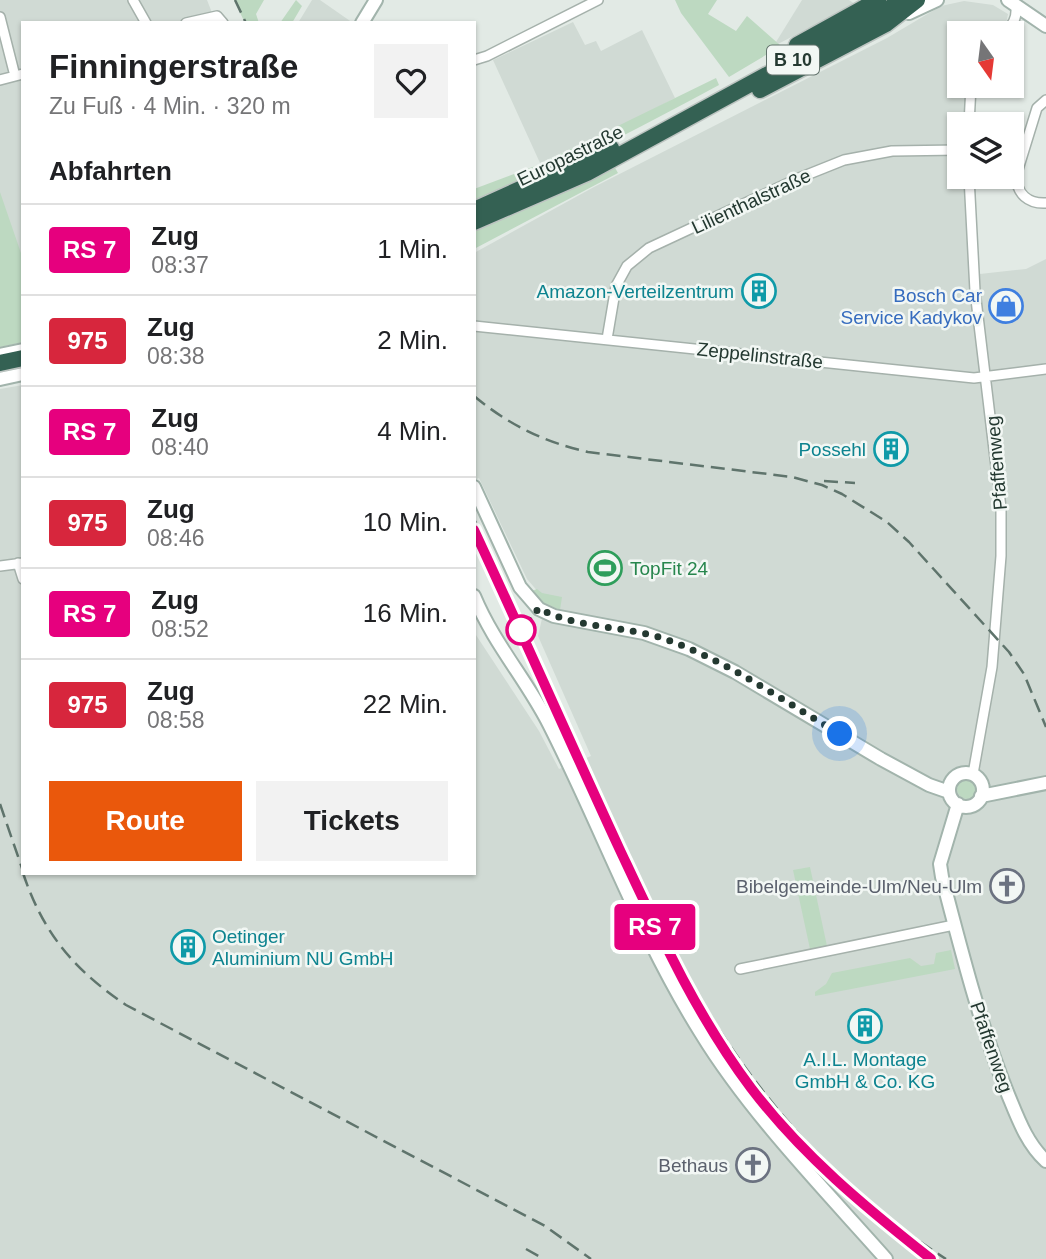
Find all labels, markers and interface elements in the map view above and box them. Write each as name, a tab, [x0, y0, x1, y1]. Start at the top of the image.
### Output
north arrow	[947, 21, 1024, 98]
map controls	[947, 21, 1024, 189]
button: heart	[374, 44, 448, 118]
road number: B 10	[767, 46, 819, 74]
text: Finningerstraße	[49, 48, 298, 85]
text: Zu Fuß · 4 Min. · 320 m	[49, 93, 291, 119]
button: layers	[947, 112, 1024, 189]
street label: Europastraße	[514, 121, 627, 190]
text: Abfahrten	[49, 156, 172, 186]
street label: Lilienthalstraße	[688, 165, 814, 238]
text: Zug	[151, 221, 199, 251]
text: 1 Min.	[377, 234, 448, 264]
text: RS 7	[63, 236, 116, 263]
text: 08:37	[151, 252, 209, 278]
building icon: Amazon-Verteilzentrum	[740, 272, 778, 310]
place label: Amazon-Verteilzentrum	[537, 281, 734, 302]
place label: Bosch Car Service Kadykov	[840, 285, 983, 328]
shop icon: Bosch Car Service Kadykov	[987, 287, 1025, 325]
text: Zug	[147, 312, 195, 342]
text: 2 Min.	[377, 325, 448, 355]
text: 975	[67, 327, 108, 354]
street label: Zeppelinstraße	[696, 338, 824, 373]
text: 08:38	[147, 343, 205, 369]
text: Zug	[151, 403, 199, 433]
street label: Pfaffenweg	[982, 415, 1011, 511]
text: 4 Min.	[377, 416, 448, 446]
text: RS 7	[63, 418, 116, 445]
building icon: Possehl	[872, 430, 910, 468]
text: 08:40	[151, 434, 209, 460]
place label: Possehl	[798, 439, 866, 460]
text: Zug	[147, 494, 195, 524]
text: 10 Min.	[363, 507, 448, 537]
text: 975	[67, 509, 108, 536]
text: 08:46	[147, 525, 205, 551]
sports icon: TopFit 24	[586, 549, 624, 587]
place label: TopFit 24	[630, 558, 709, 579]
text: Zug	[151, 585, 199, 615]
text: 16 Min.	[363, 598, 448, 628]
text: RS 7	[63, 600, 116, 627]
unlabelled marker	[506, 615, 536, 645]
text: 08:52	[151, 616, 209, 642]
text: Zug	[147, 676, 195, 706]
text: 22 Min.	[363, 689, 448, 719]
text: 975	[67, 691, 108, 718]
text: 08:58	[147, 707, 205, 733]
your location	[822, 716, 857, 751]
button: Route	[49, 781, 242, 861]
button: Tickets	[256, 781, 448, 861]
church icon: Bibelgemeinde-Ulm/Neu-Ulm	[988, 867, 1026, 905]
place label: Bibelgemeinde-Ulm/Neu-Ulm	[736, 876, 982, 897]
line badge: RS 7	[606, 904, 704, 950]
text: RS 7	[628, 913, 682, 940]
place label: Oetinger Aluminium NU GmbH	[212, 926, 394, 969]
building icon: Oetinger Aluminium NU GmbH	[169, 928, 207, 966]
street label: Pfaffenweg	[966, 999, 1017, 1095]
building icon: A.I.L. Montage GmbH & Co. KG	[846, 1007, 884, 1045]
place label: A.I.L. Montage GmbH & Co. KG	[795, 1049, 935, 1092]
church icon: Bethaus	[734, 1146, 772, 1184]
place label: Bethaus	[658, 1155, 728, 1176]

